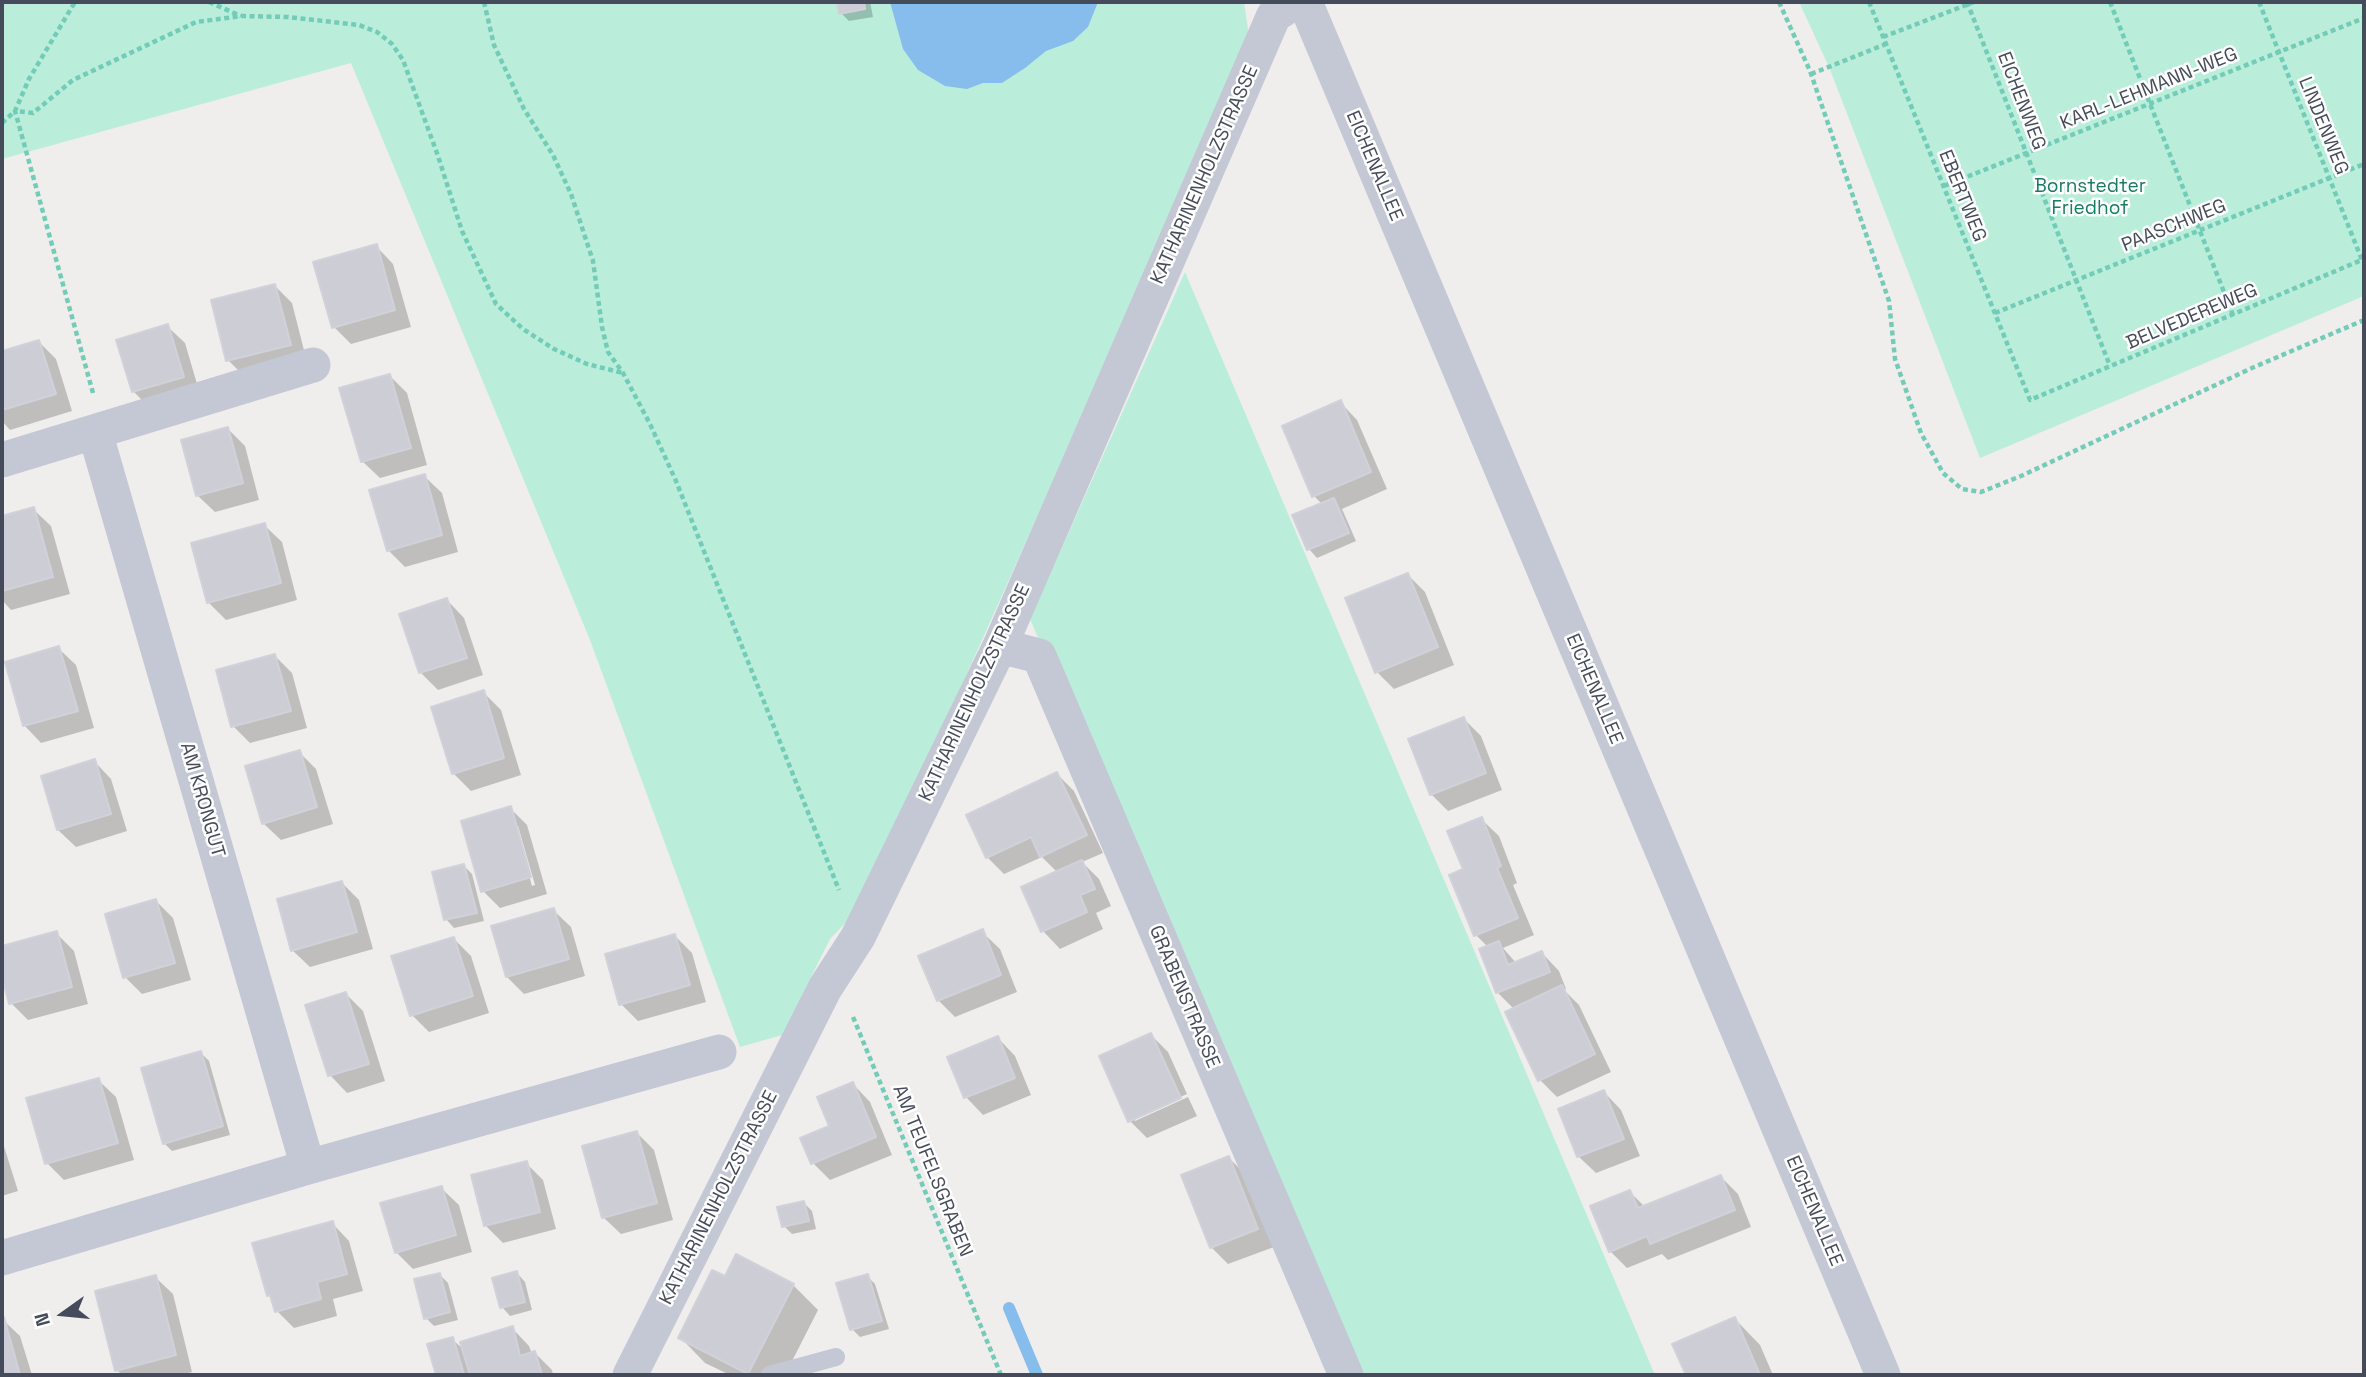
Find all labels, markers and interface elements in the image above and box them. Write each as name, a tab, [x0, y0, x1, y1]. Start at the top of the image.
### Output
street label: KARL-LEHMANN-WEG	[2057, 43, 2241, 135]
street label: EICHENWEG	[1992, 49, 2050, 153]
street label: KATHARINENHOLZSTRASSE	[1146, 62, 1264, 288]
street label: LINDENWEG	[2293, 74, 2353, 178]
street label: EICHENALLEE	[1341, 108, 1407, 224]
street label: EBERTWEG	[1933, 147, 1991, 245]
park label: Bornstedter Friedhof	[2034, 176, 2146, 220]
street label: PAASCHWEG	[2119, 195, 2229, 257]
street label: BELVEDEREWEG	[2123, 279, 2261, 355]
street label: KATHARINENHOLZSTRASSE	[915, 581, 1035, 805]
street label: EICHENALLEE	[1561, 631, 1627, 747]
street label: AM KRONGUT	[175, 740, 229, 860]
street label: GRABENSTRASSE	[1144, 922, 1224, 1072]
street label: AM TEUFELSGRABEN	[887, 1082, 977, 1260]
street label: KATHARINENHOLZSTRASSE	[655, 1087, 783, 1309]
street label: EICHENALLEE	[1781, 1153, 1847, 1269]
north arrow	[28, 1279, 98, 1349]
text: N	[29, 1310, 56, 1329]

